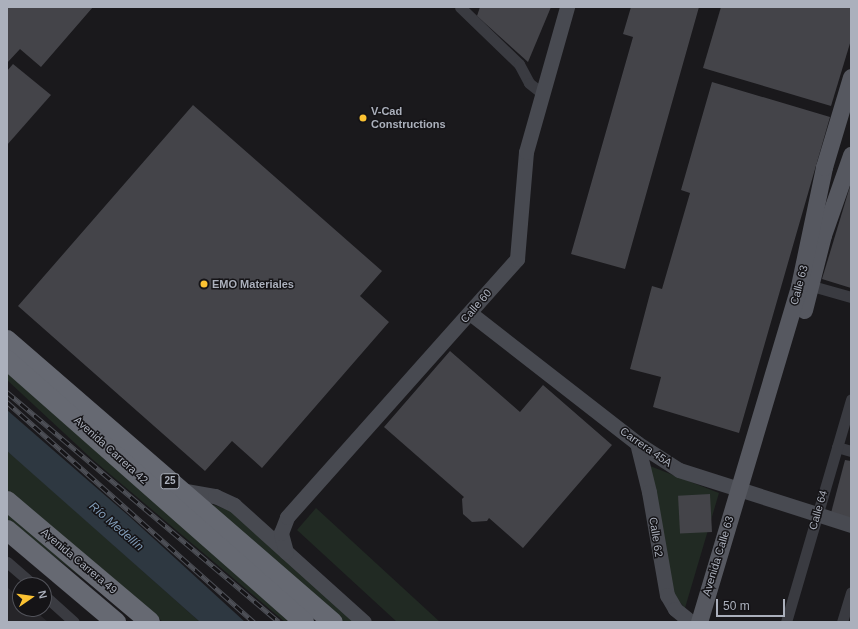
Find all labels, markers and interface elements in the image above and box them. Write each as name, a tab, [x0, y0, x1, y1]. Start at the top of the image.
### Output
place label: V-Cad Constructions	[371, 105, 446, 131]
marker: V-Cad Constructions	[358, 113, 368, 123]
street label: Calle 63	[787, 264, 811, 306]
place label: EMO Materiales	[212, 277, 294, 291]
marker: EMO Materiales	[199, 279, 209, 289]
street label: Calle 60	[458, 286, 494, 326]
street label: Avenida Carrera 42	[71, 413, 151, 487]
street label: Carrera 45A	[618, 424, 674, 470]
road number: 25	[160, 473, 180, 489]
street label: Calle 64	[806, 489, 830, 531]
water label: Río Medellín	[86, 499, 146, 555]
street label: Avenida Calle 63	[700, 514, 736, 598]
street label: Calle 62	[646, 516, 666, 558]
street label: Avenida Carrera 49	[38, 525, 120, 597]
north arrow	[12, 577, 52, 617]
text: N	[36, 589, 49, 600]
scale bar	[718, 591, 787, 617]
text: 50 m	[723, 599, 750, 613]

